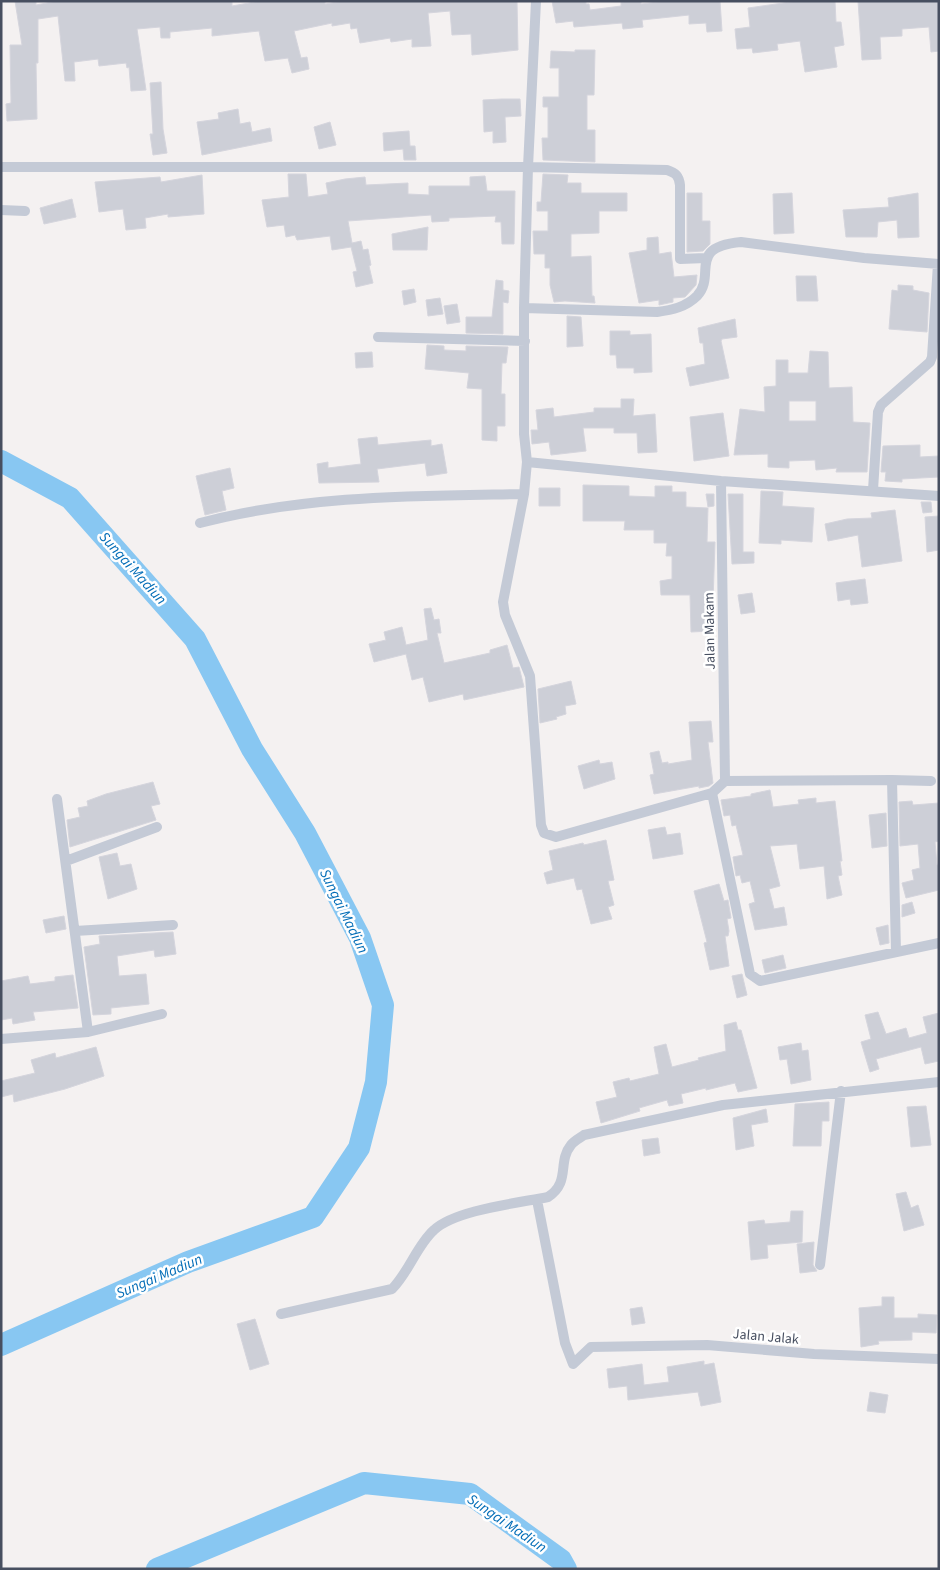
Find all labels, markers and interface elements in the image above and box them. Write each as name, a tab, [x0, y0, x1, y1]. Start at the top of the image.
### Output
water label: Sungai Madiun	[94, 527, 171, 610]
street label: Jalan Makam	[699, 592, 721, 670]
water label: Sungai Madiun	[314, 865, 373, 957]
water label: Sungai Madiun	[113, 1249, 206, 1304]
street label: Jalan Jalak	[732, 1324, 800, 1350]
water label: Sungai Madiun	[463, 1489, 551, 1558]

